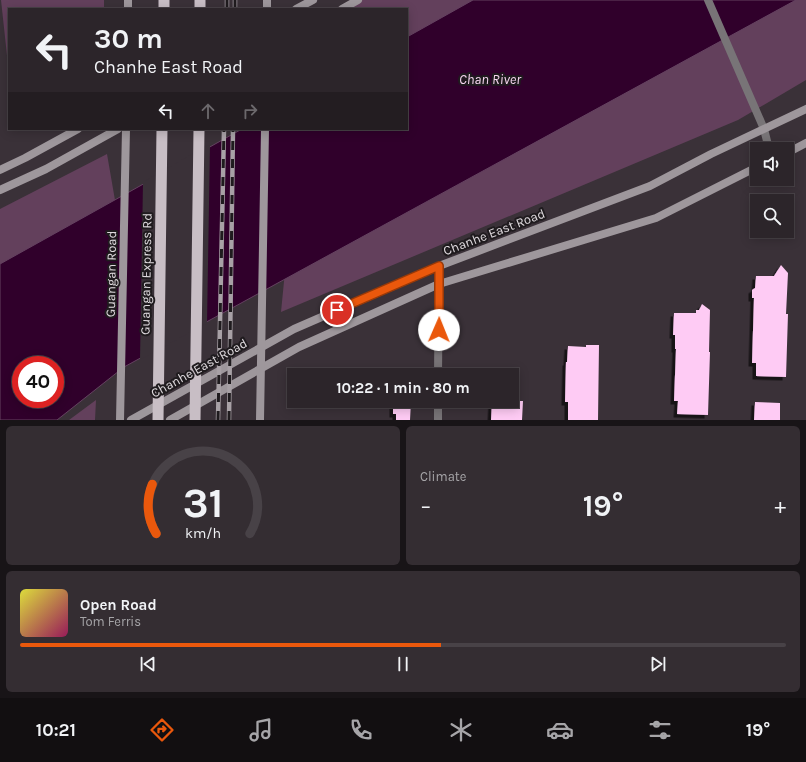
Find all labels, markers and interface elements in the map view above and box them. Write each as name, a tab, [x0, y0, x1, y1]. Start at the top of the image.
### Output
text: 30 m	[94, 22, 163, 55]
icon: left	[28, 24, 80, 76]
text: Chanhe East Road	[94, 56, 243, 78]
water label: Chan River	[459, 71, 522, 88]
icon: left	[155, 100, 177, 122]
icon: ahead	[197, 100, 219, 122]
icon: right	[239, 100, 261, 122]
map controls	[750, 142, 794, 238]
button: sound	[750, 142, 794, 186]
button: search	[750, 194, 794, 238]
street label: Chanhe East Road	[441, 206, 547, 258]
street label: Guangan Express Rd	[137, 213, 155, 335]
street label: Guangan Road	[103, 231, 119, 317]
pin	[320, 293, 354, 327]
icon: arrive	[326, 299, 348, 321]
position arrow	[418, 309, 460, 351]
street label: Chanhe East Road	[148, 335, 250, 401]
speed limit sign: 40	[12, 356, 64, 408]
text: 10:22 · 1 min · 80 m	[336, 379, 470, 397]
text: Climate	[420, 469, 466, 484]
text: 31	[183, 478, 223, 526]
text: 19°	[583, 488, 623, 524]
text: −	[420, 493, 432, 519]
text: +	[774, 493, 786, 519]
text: km/h	[185, 524, 221, 541]
text: Open Road	[80, 596, 157, 614]
text: Tom Ferris	[80, 614, 141, 629]
icon: previous	[137, 653, 159, 675]
icon: pause	[392, 653, 414, 675]
icon: next	[647, 653, 669, 675]
icon: directions	[148, 716, 176, 744]
icon: music	[247, 716, 275, 744]
icon: phone	[347, 716, 375, 744]
icon: climate	[447, 716, 475, 744]
icon: car	[546, 716, 574, 744]
icon: filters	[646, 716, 674, 744]
text: 10:21	[36, 719, 76, 741]
text: 19°	[746, 719, 770, 741]

